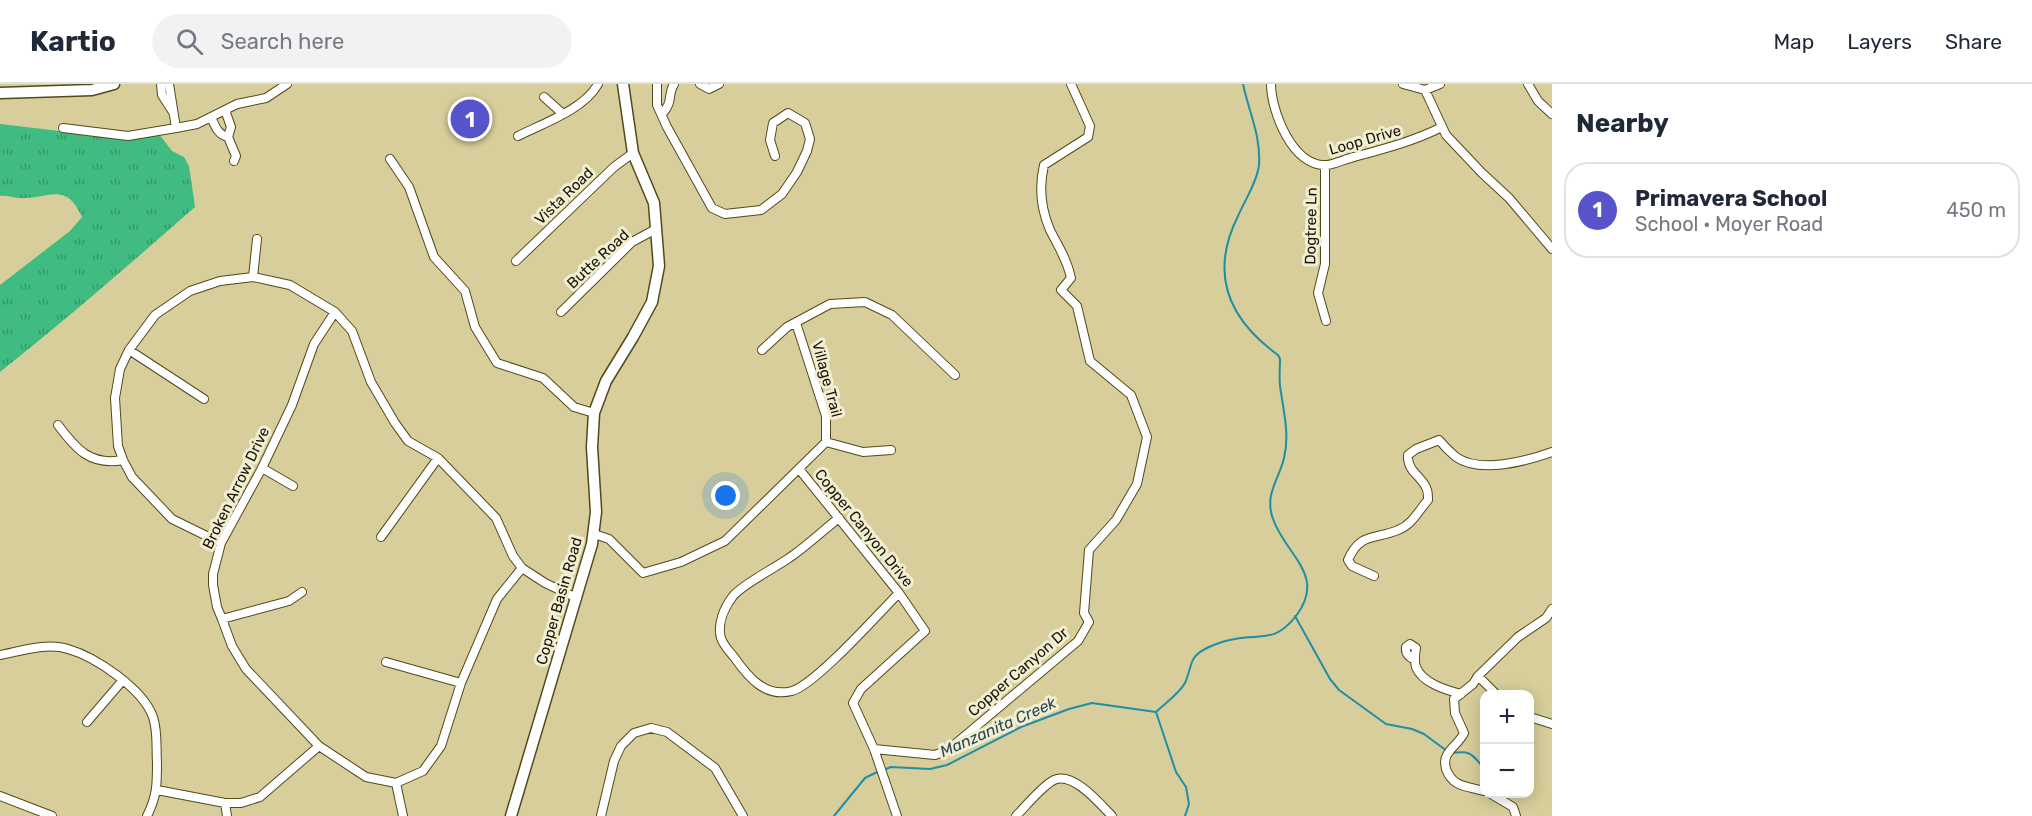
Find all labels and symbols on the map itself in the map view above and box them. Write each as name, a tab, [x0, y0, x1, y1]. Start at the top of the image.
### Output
pin: 1	[450, 96, 490, 141]
street label: Loop Drive	[1327, 121, 1403, 159]
street label: Vista Road	[531, 164, 597, 228]
street label: Dogtree Ln	[1301, 187, 1321, 265]
street label: Butte Road	[563, 226, 633, 292]
street label: Village Trail	[808, 339, 846, 419]
street label: Broken Arrow Drive	[199, 424, 273, 552]
street label: Copper Canyon Drive	[811, 465, 917, 591]
your location	[711, 481, 740, 510]
street label: Copper Basin Road	[532, 535, 586, 667]
street label: Copper Canyon Dr	[964, 624, 1072, 720]
water label: Manzanita Creek	[937, 693, 1060, 761]

